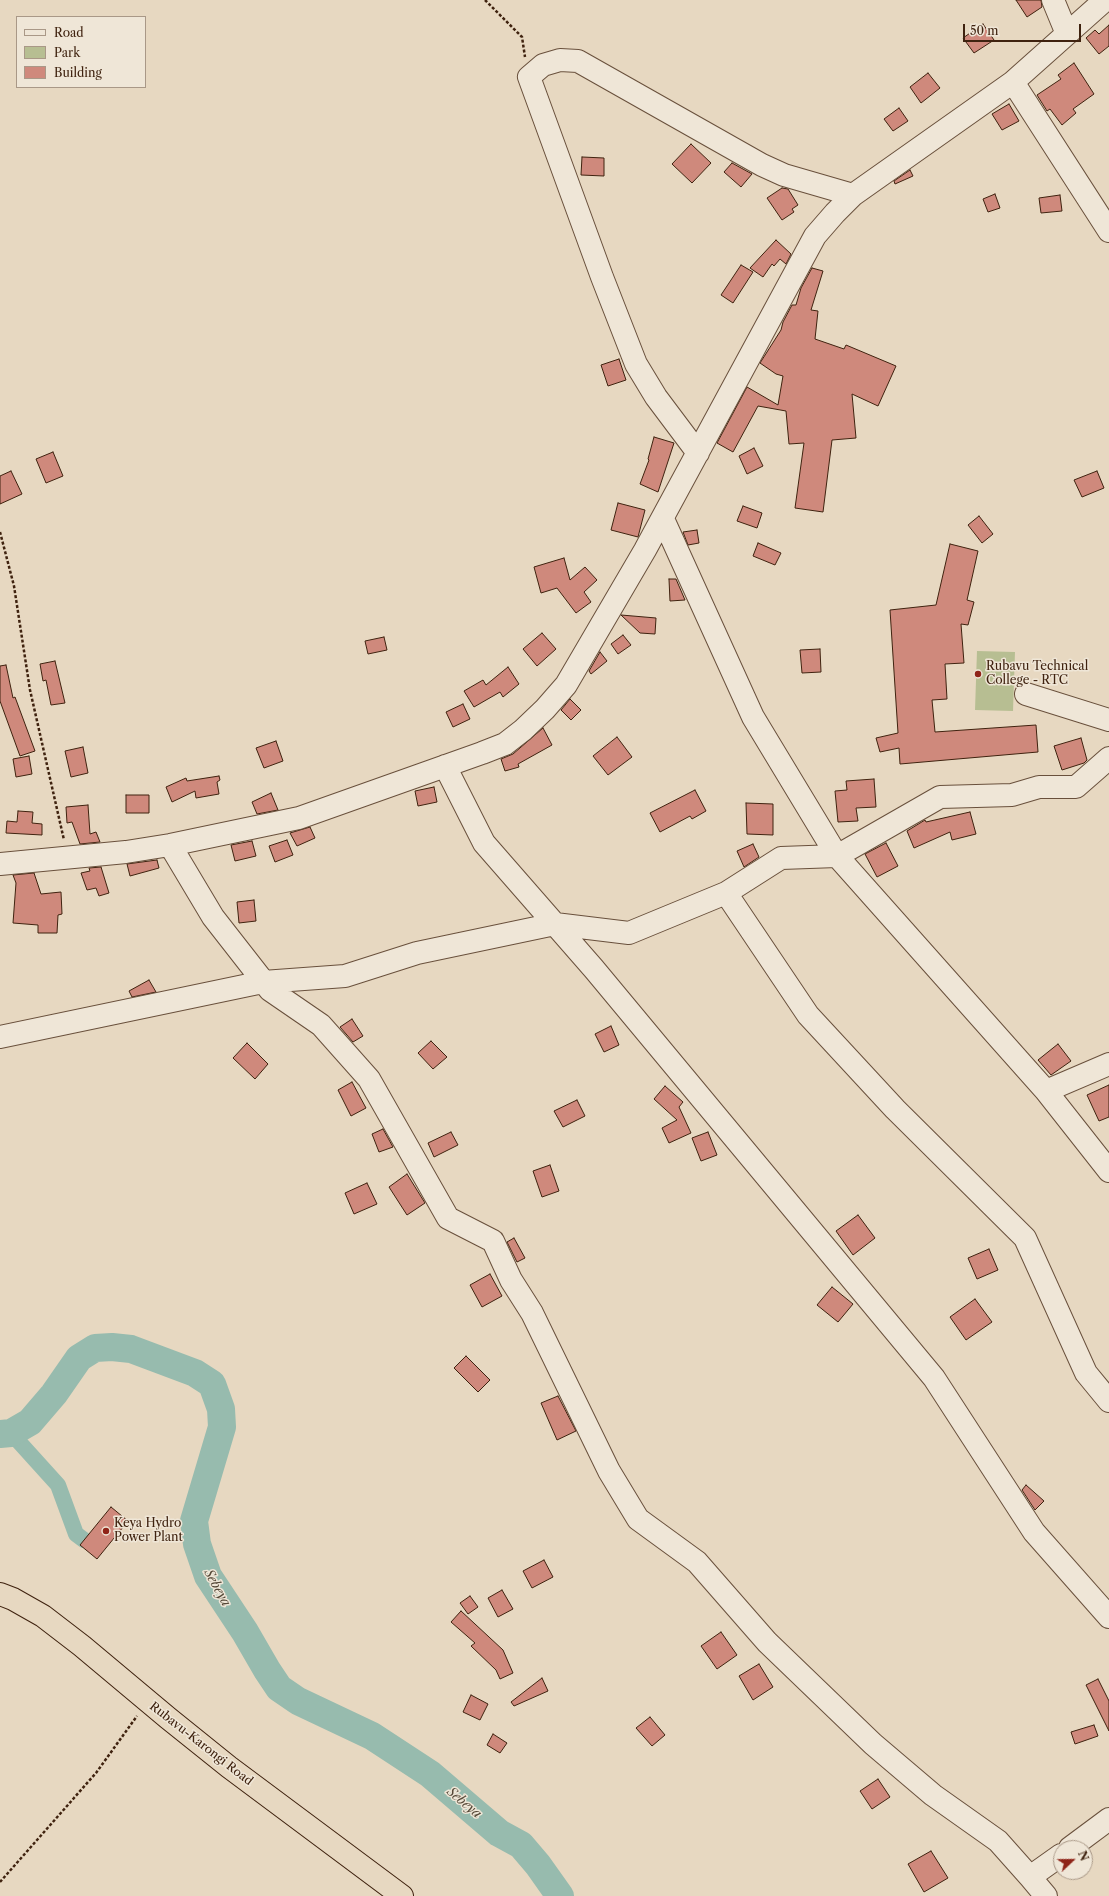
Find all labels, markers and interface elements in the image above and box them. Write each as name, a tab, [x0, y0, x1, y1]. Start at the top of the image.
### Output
legend	[16, 16, 146, 88]
scale bar	[965, 16, 1083, 42]
text: 50 m	[970, 23, 999, 38]
text: Road	[54, 25, 84, 40]
text: Park	[54, 45, 80, 60]
text: Building	[54, 65, 102, 80]
place label: Rubavu Technical College - RTC	[986, 660, 1088, 688]
marker: Rubavu Technical College - RTC	[973, 669, 983, 679]
place label: Keya Hydro Power Plant	[114, 1517, 183, 1545]
marker: Keya Hydro Power Plant	[101, 1526, 111, 1536]
water label: Sebeya	[200, 1567, 234, 1609]
street label: Rubavu-Karongi Road	[147, 1699, 255, 1789]
water label: Sebeya	[444, 1784, 484, 1822]
north arrow	[1053, 1840, 1093, 1880]
text: N	[1075, 1849, 1091, 1863]

